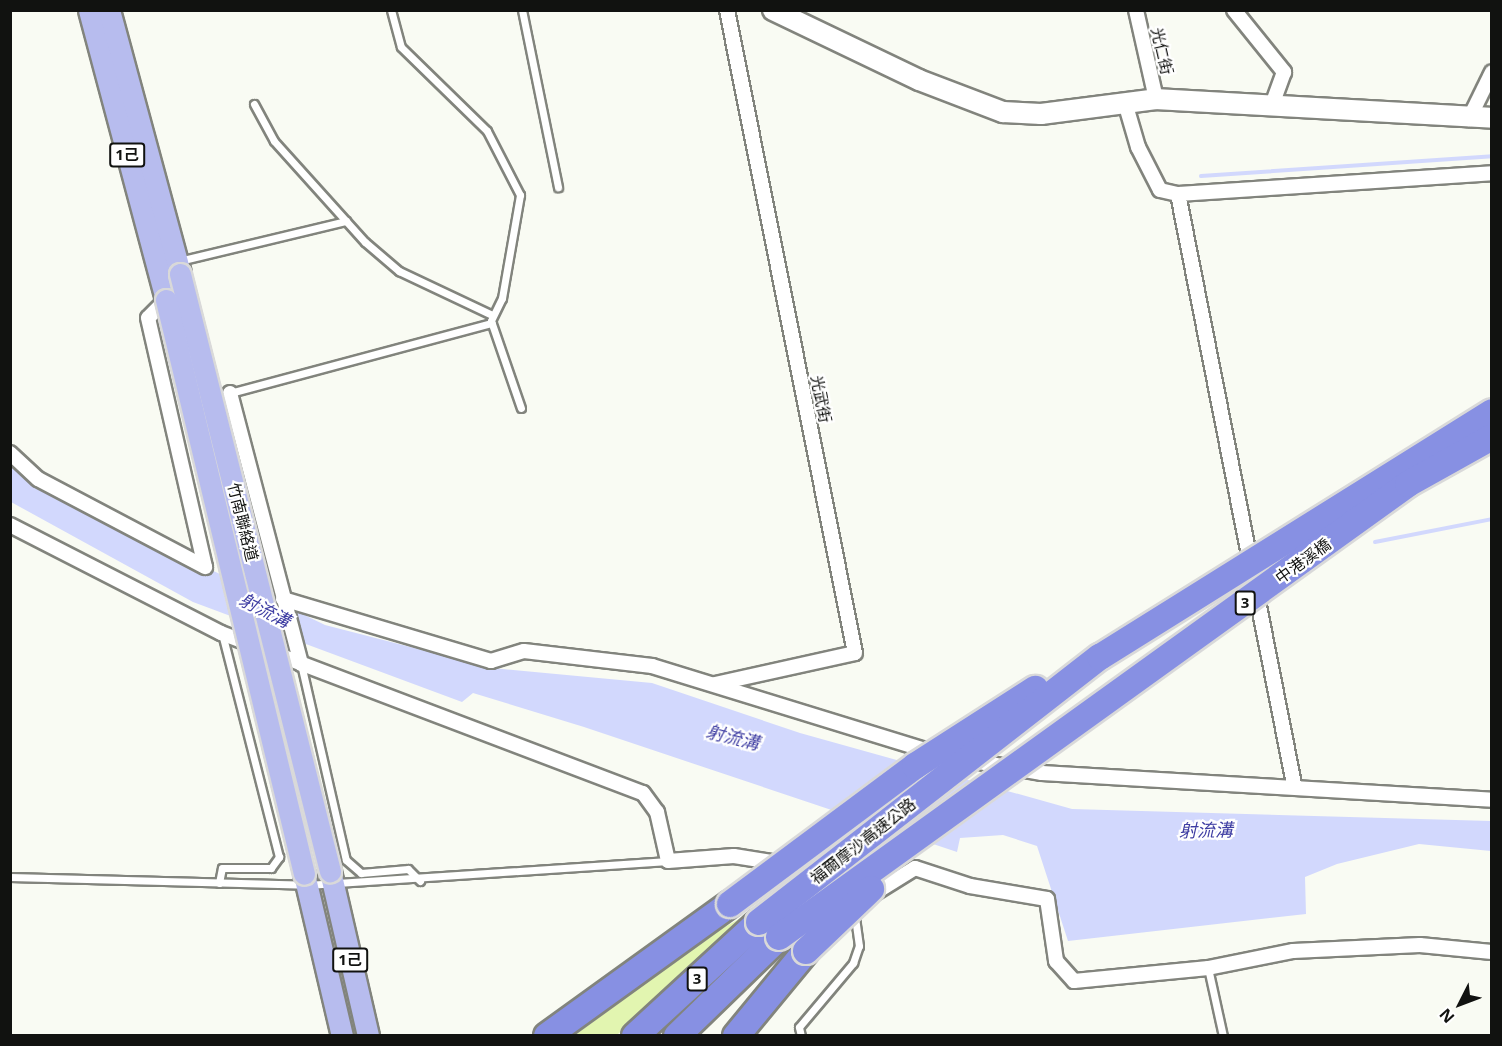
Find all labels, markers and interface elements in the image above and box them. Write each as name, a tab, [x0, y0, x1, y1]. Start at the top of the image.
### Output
street label: 光仁街	[1147, 25, 1177, 77]
road number: 1己	[109, 143, 145, 167]
street label: 光武街	[807, 374, 835, 424]
street label: 竹南聯絡道	[224, 481, 262, 563]
street label: 中港溪橋	[1271, 534, 1335, 588]
water label: 射流溝	[236, 588, 294, 632]
road number: 3	[1234, 591, 1256, 615]
water label: 射流溝	[704, 720, 762, 754]
street label: 福爾摩沙高速公路	[807, 794, 919, 888]
water label: 射流溝	[1179, 819, 1233, 841]
road number: 1己	[332, 948, 368, 972]
road number: 3	[686, 967, 708, 991]
north arrow	[1430, 974, 1490, 1034]
text: N	[1434, 1004, 1459, 1028]

